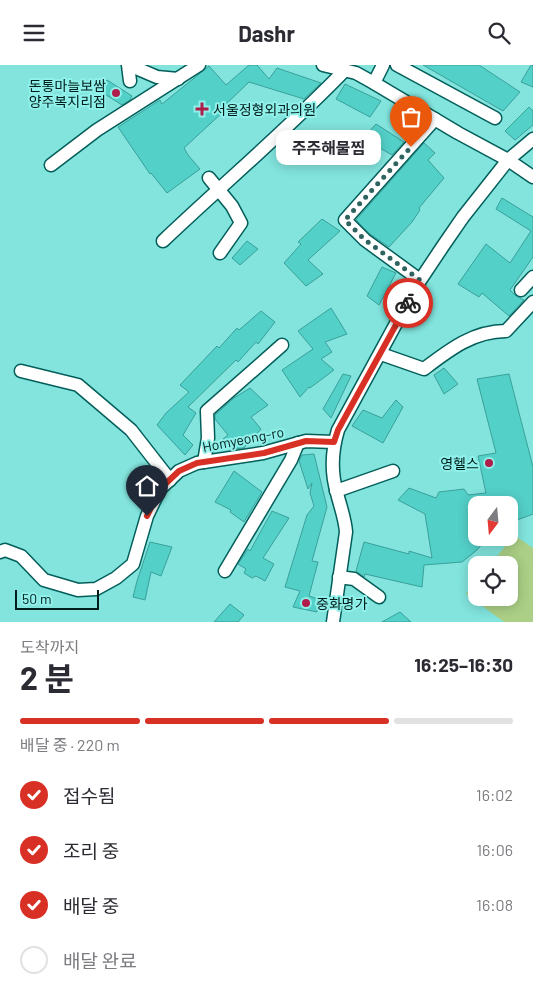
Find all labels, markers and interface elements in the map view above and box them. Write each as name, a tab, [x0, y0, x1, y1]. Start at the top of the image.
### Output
icon: menu	[20, 19, 48, 47]
icon: search	[485, 19, 513, 47]
text: Dashr	[238, 20, 295, 46]
place label: 돈통마늘보쌈 양주복지리점	[29, 77, 106, 110]
marker: 돈통마늘보쌈 양주복지리점	[110, 87, 122, 99]
pin	[390, 96, 432, 147]
place label: 서울정형외과의원	[213, 101, 316, 118]
marker: 서울정형외과의원	[195, 102, 209, 116]
icon: bag	[397, 103, 425, 131]
callout: 주주해물찜	[276, 129, 381, 165]
text: 주주해물찜	[292, 138, 365, 157]
courier	[383, 278, 433, 328]
icon: bike	[394, 289, 422, 317]
street label: Homyeong-ro	[201, 423, 285, 455]
place label: 영헬스	[440, 455, 479, 472]
marker: 영헬스	[483, 457, 495, 469]
pin	[126, 465, 168, 516]
icon: home	[133, 472, 161, 500]
north arrow	[468, 496, 518, 546]
map controls	[468, 496, 518, 606]
button: locate	[468, 556, 518, 606]
scale bar	[15, 587, 99, 610]
text: 50 m	[22, 590, 51, 607]
place label: 중화명가	[316, 595, 368, 612]
marker: 중화명가	[300, 597, 312, 609]
text: 도착까지	[20, 637, 79, 656]
text: 16:25–16:30	[414, 653, 513, 676]
text: 2 분	[20, 658, 74, 696]
text: 배달 중 · 220 m	[20, 735, 120, 754]
icon: check	[20, 781, 48, 809]
text: 접수됨	[63, 784, 115, 807]
text: 16:02	[476, 785, 513, 804]
icon: check	[20, 836, 48, 864]
text: 조리 중	[63, 839, 119, 862]
text: 16:06	[476, 840, 513, 859]
icon: check	[20, 891, 48, 919]
text: 배달 중	[63, 894, 119, 917]
text: 16:08	[476, 895, 513, 914]
text: 배달 완료	[63, 949, 137, 972]

